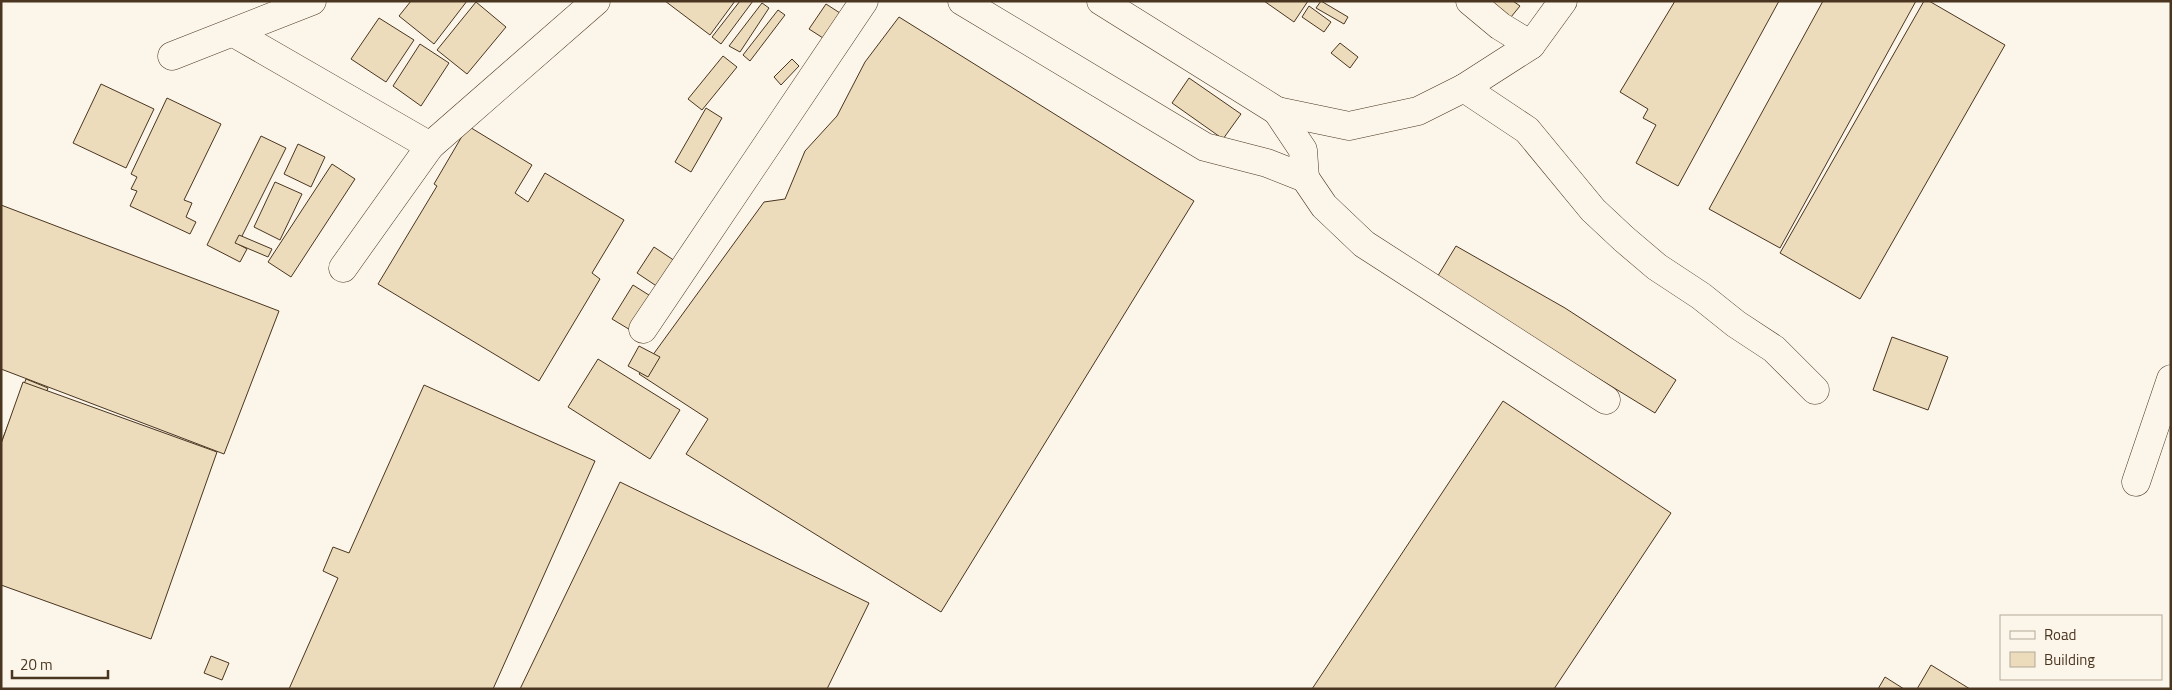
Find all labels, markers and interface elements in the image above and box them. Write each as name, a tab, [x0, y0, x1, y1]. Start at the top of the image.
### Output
legend	[2000, 615, 2162, 680]
text: Road	[2044, 623, 2076, 646]
scale bar	[12, 648, 109, 680]
text: Building	[2044, 648, 2095, 671]
text: 20 m	[20, 653, 53, 676]

